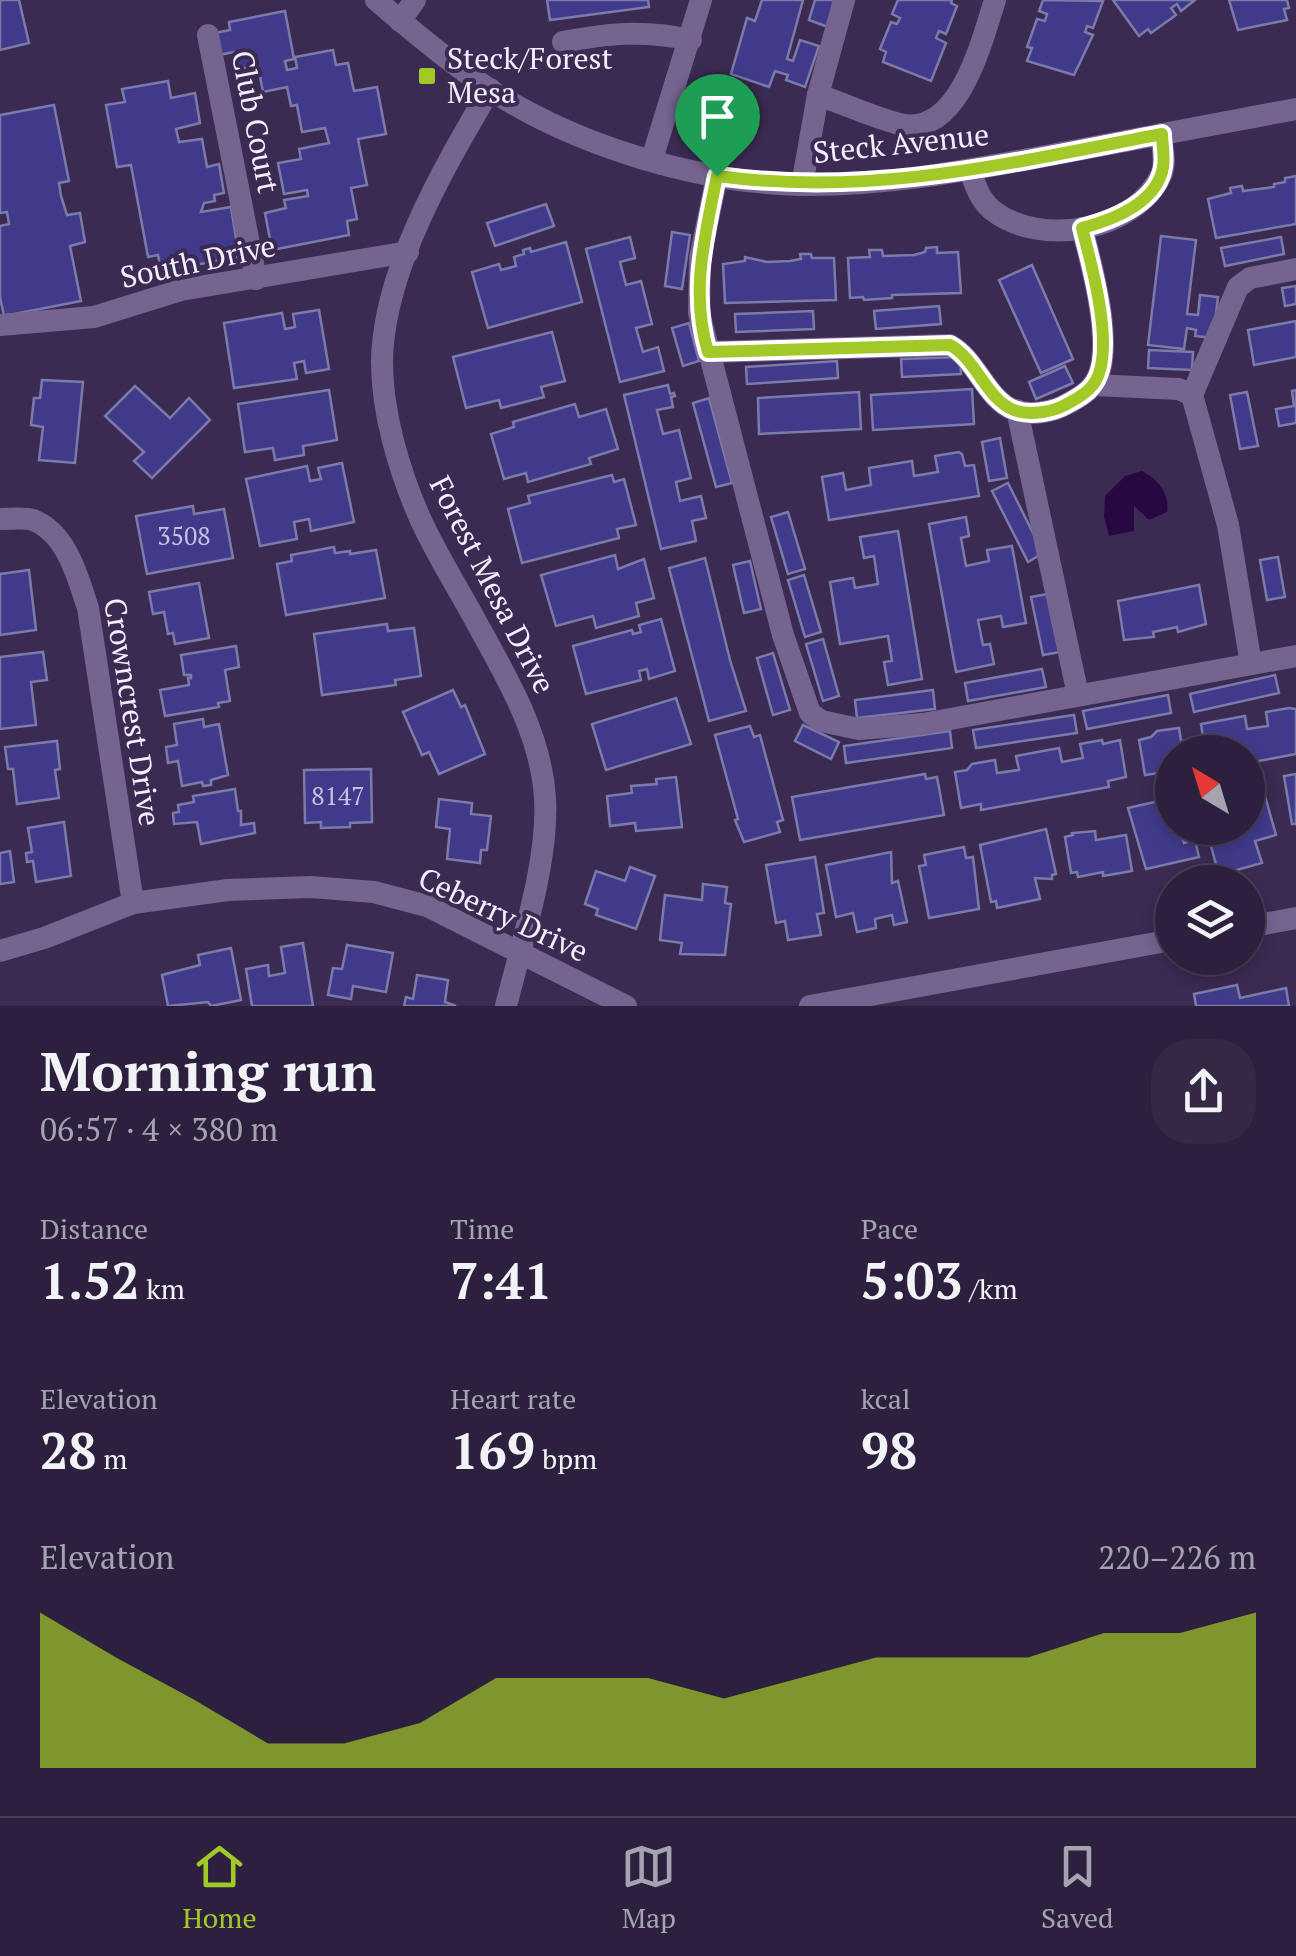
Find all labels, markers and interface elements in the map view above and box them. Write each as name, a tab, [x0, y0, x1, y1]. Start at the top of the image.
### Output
place label: Steck/Forest Mesa	[447, 38, 613, 112]
street label: Club Court	[223, 47, 289, 196]
marker: Steck/Forest Mesa	[416, 65, 438, 87]
pin	[675, 74, 760, 177]
icon: arrive	[690, 89, 745, 144]
street label: Steck Avenue	[811, 114, 991, 172]
street label: South Drive	[117, 225, 279, 297]
street label: Forest Mesa Drive	[421, 469, 565, 700]
house number: 3508	[157, 519, 211, 552]
street label: Crowncrest Drive	[95, 595, 171, 829]
north arrow	[1155, 735, 1265, 845]
map controls	[1155, 735, 1265, 975]
house number: 8147	[311, 779, 365, 812]
street label: Ceberry Drive	[412, 857, 595, 971]
button: layers	[1155, 865, 1265, 975]
text: Morning run	[40, 1034, 376, 1107]
button: share	[1151, 1039, 1256, 1144]
text: 06:57 · 4 × 380 m	[40, 1108, 278, 1150]
text: Distance	[40, 1210, 148, 1247]
text: Time	[450, 1210, 514, 1247]
text: Pace	[861, 1210, 918, 1247]
text: 1.52	[40, 1247, 140, 1313]
text: 7:41	[450, 1247, 552, 1313]
text: 5:03	[861, 1247, 963, 1313]
text: km	[140, 1270, 185, 1307]
text: /km	[963, 1270, 1018, 1307]
text: Elevation	[40, 1380, 158, 1417]
text: Heart rate	[450, 1380, 576, 1417]
text: kcal	[861, 1380, 910, 1417]
text: 28	[40, 1417, 97, 1483]
text: 169	[450, 1417, 535, 1483]
text: 98	[861, 1417, 917, 1483]
text: m	[97, 1440, 127, 1477]
text: bpm	[535, 1440, 597, 1477]
text: Elevation	[40, 1536, 174, 1578]
text: 220–226 m	[1098, 1536, 1256, 1578]
tab: Home	[182, 1839, 257, 1936]
tab: Map	[621, 1839, 676, 1936]
tab: Saved	[1041, 1839, 1114, 1936]

